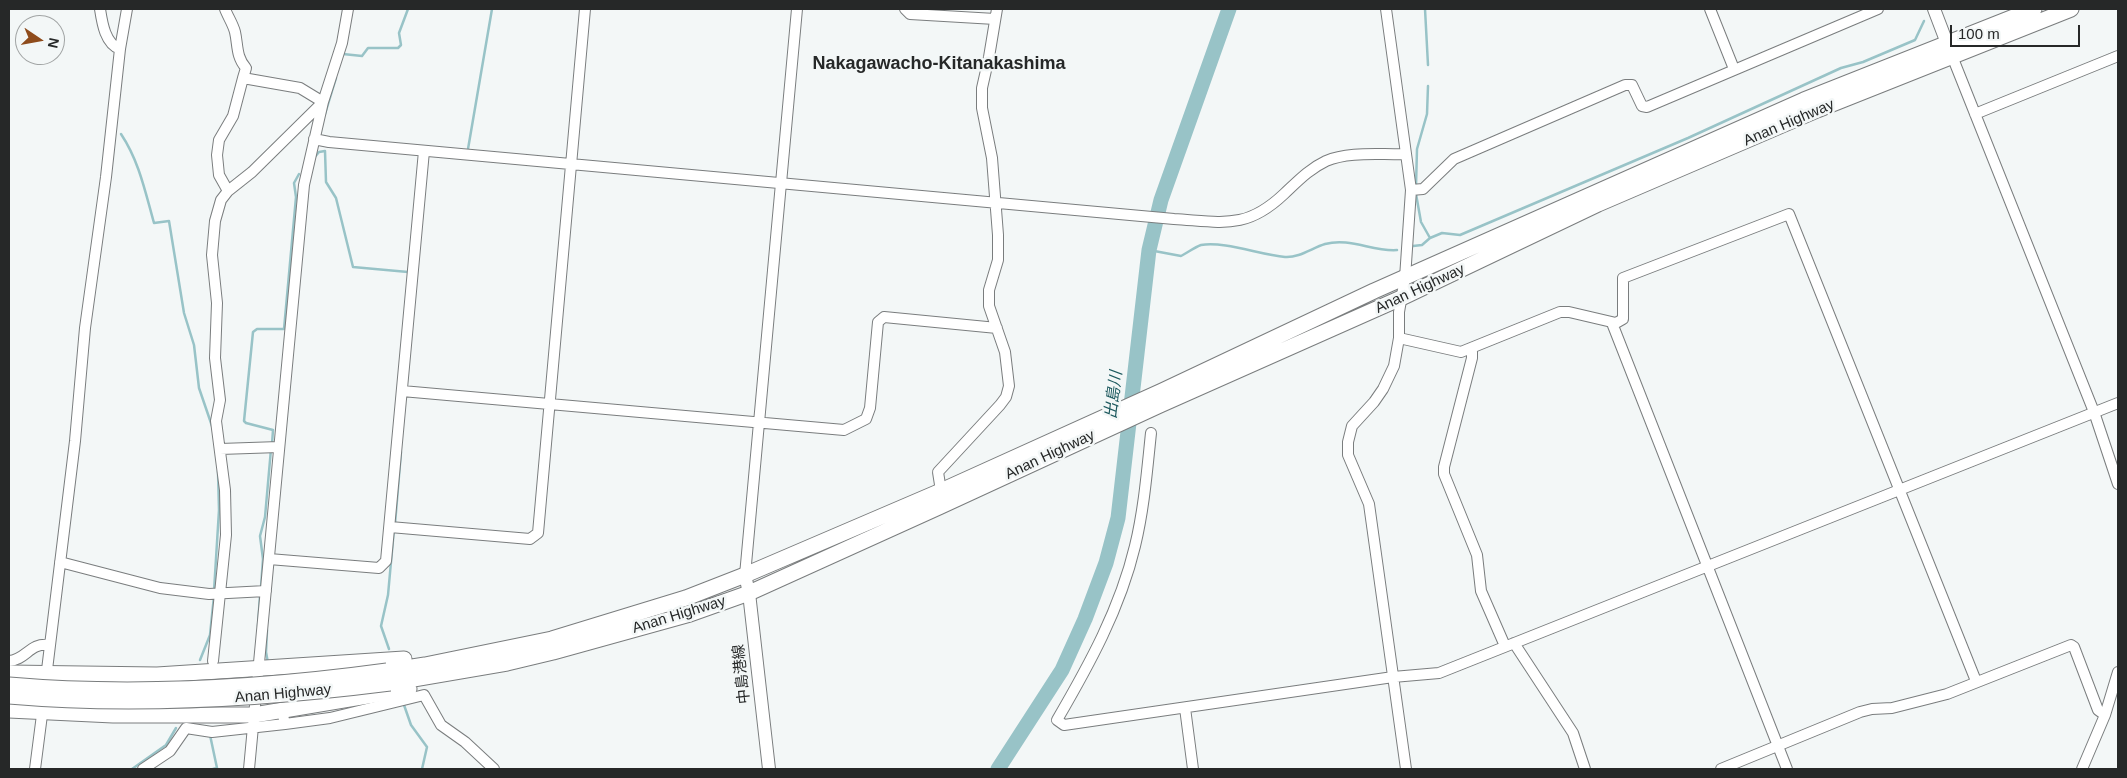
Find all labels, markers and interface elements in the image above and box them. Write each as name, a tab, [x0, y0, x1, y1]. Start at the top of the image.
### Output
north arrow	[15, 15, 65, 65]
scale bar	[1952, 15, 2082, 47]
text: 100 m	[1958, 25, 2000, 42]
text: N	[45, 36, 63, 50]
district label: Nakagawacho-Kitanakashima	[812, 53, 1066, 75]
street label: Anan Highway	[1741, 96, 1837, 150]
street label: Anan Highway	[1372, 260, 1468, 318]
water label: 出島川	[1102, 370, 1126, 420]
street label: Anan Highway	[1002, 426, 1098, 484]
street label: Anan Highway	[630, 592, 728, 638]
street label: 中島港線	[730, 643, 754, 705]
street label: Anan Highway	[234, 681, 332, 707]

